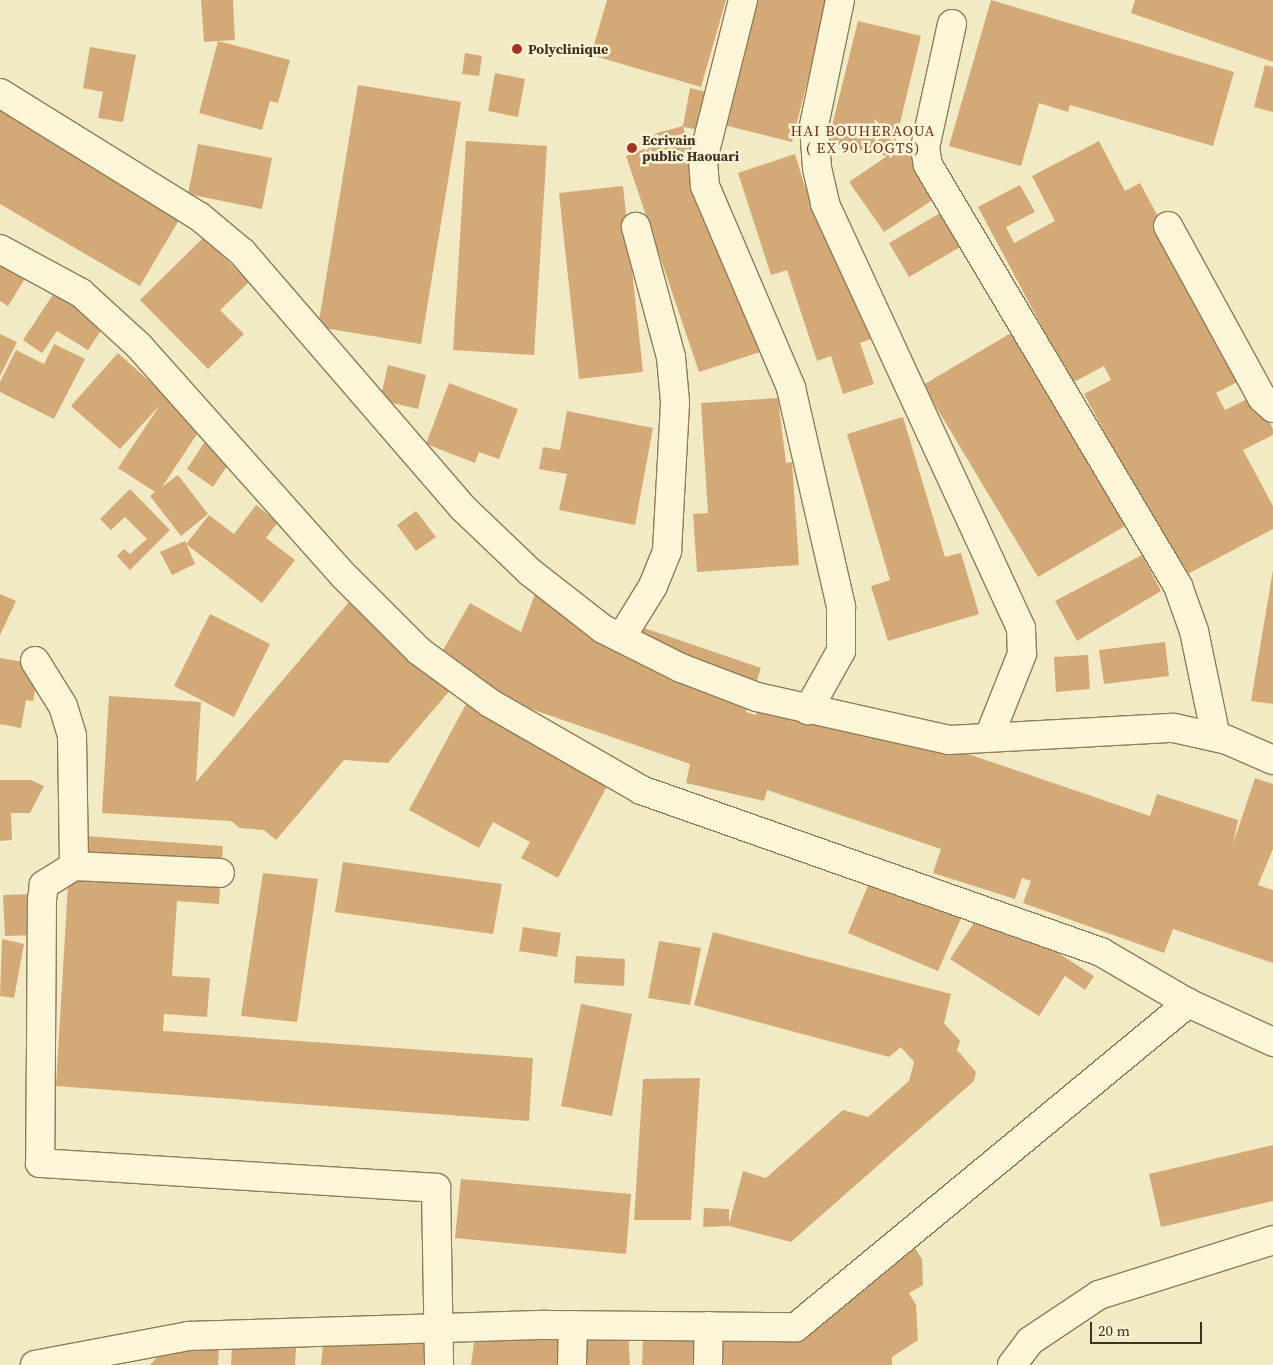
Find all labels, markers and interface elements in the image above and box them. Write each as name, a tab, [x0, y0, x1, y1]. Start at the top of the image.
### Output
place label: Polyclinique	[528, 41, 608, 57]
marker: Polyclinique	[510, 42, 524, 56]
district label: HAI BOUHERAOUA ( EX 90 LOGTS)	[789, 121, 937, 156]
place label: Ecrivain public Haouari	[642, 132, 739, 164]
marker: Ecrivain public Haouari	[626, 142, 638, 154]
scale bar	[1093, 1312, 1206, 1344]
text: 20 m	[1098, 1320, 1130, 1341]

